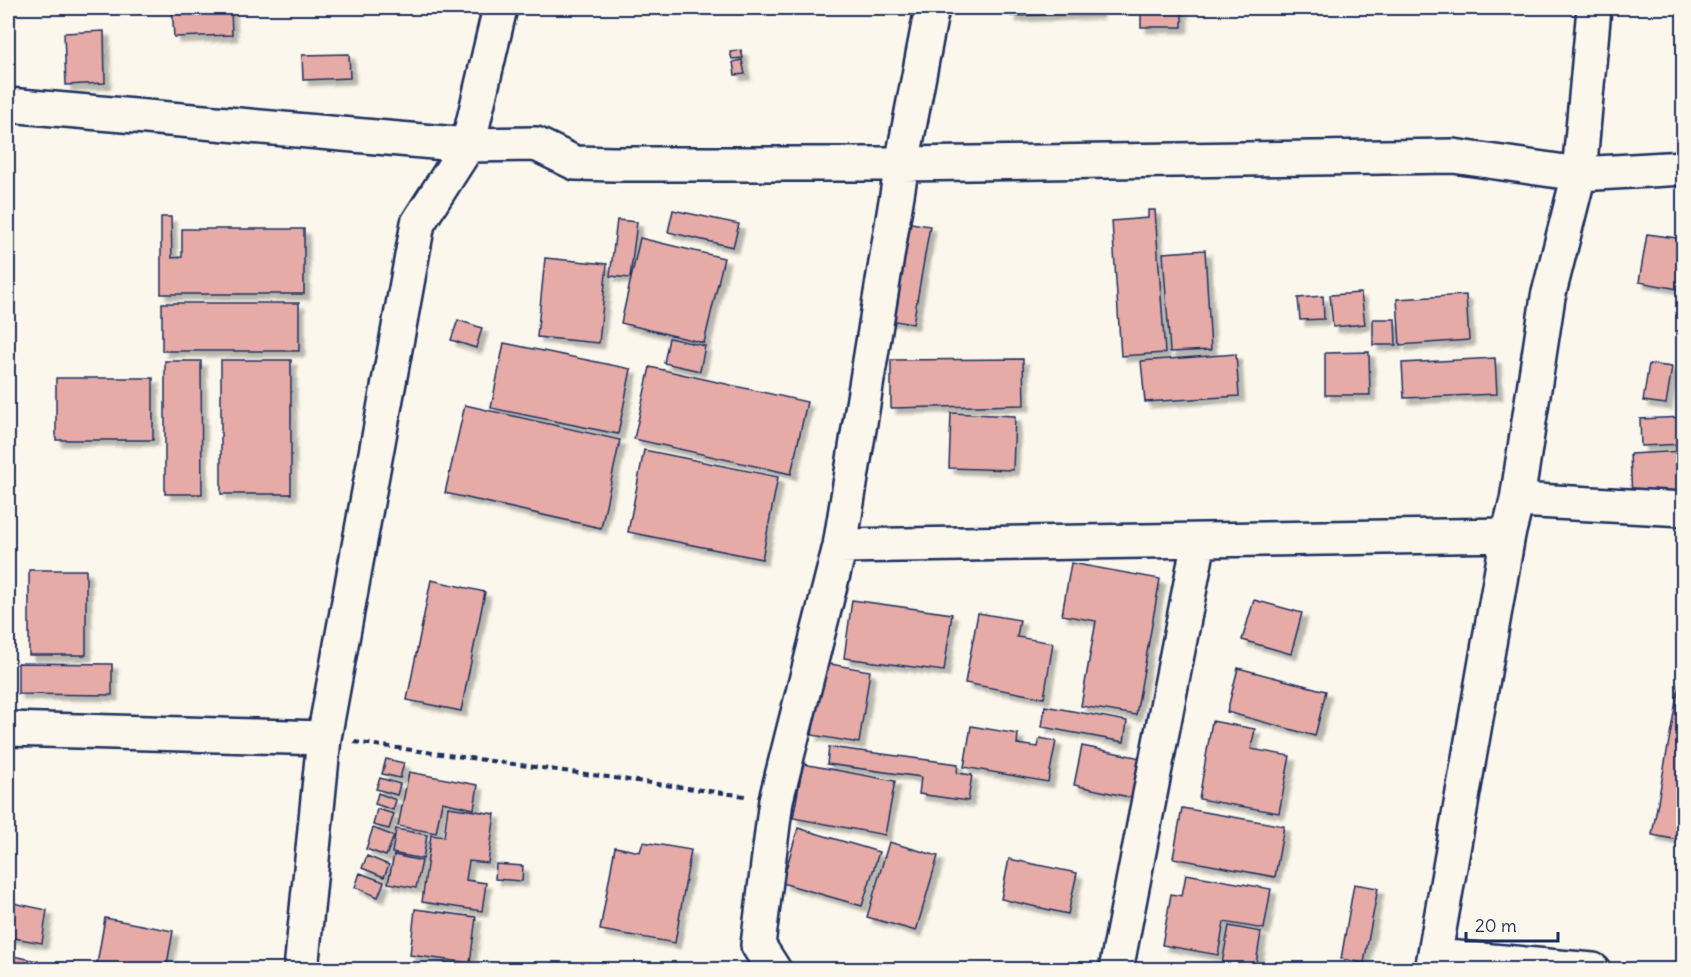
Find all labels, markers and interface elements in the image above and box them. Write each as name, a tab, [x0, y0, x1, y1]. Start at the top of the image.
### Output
scale bar	[1466, 905, 1558, 943]
text: 20 m	[1475, 914, 1517, 937]

